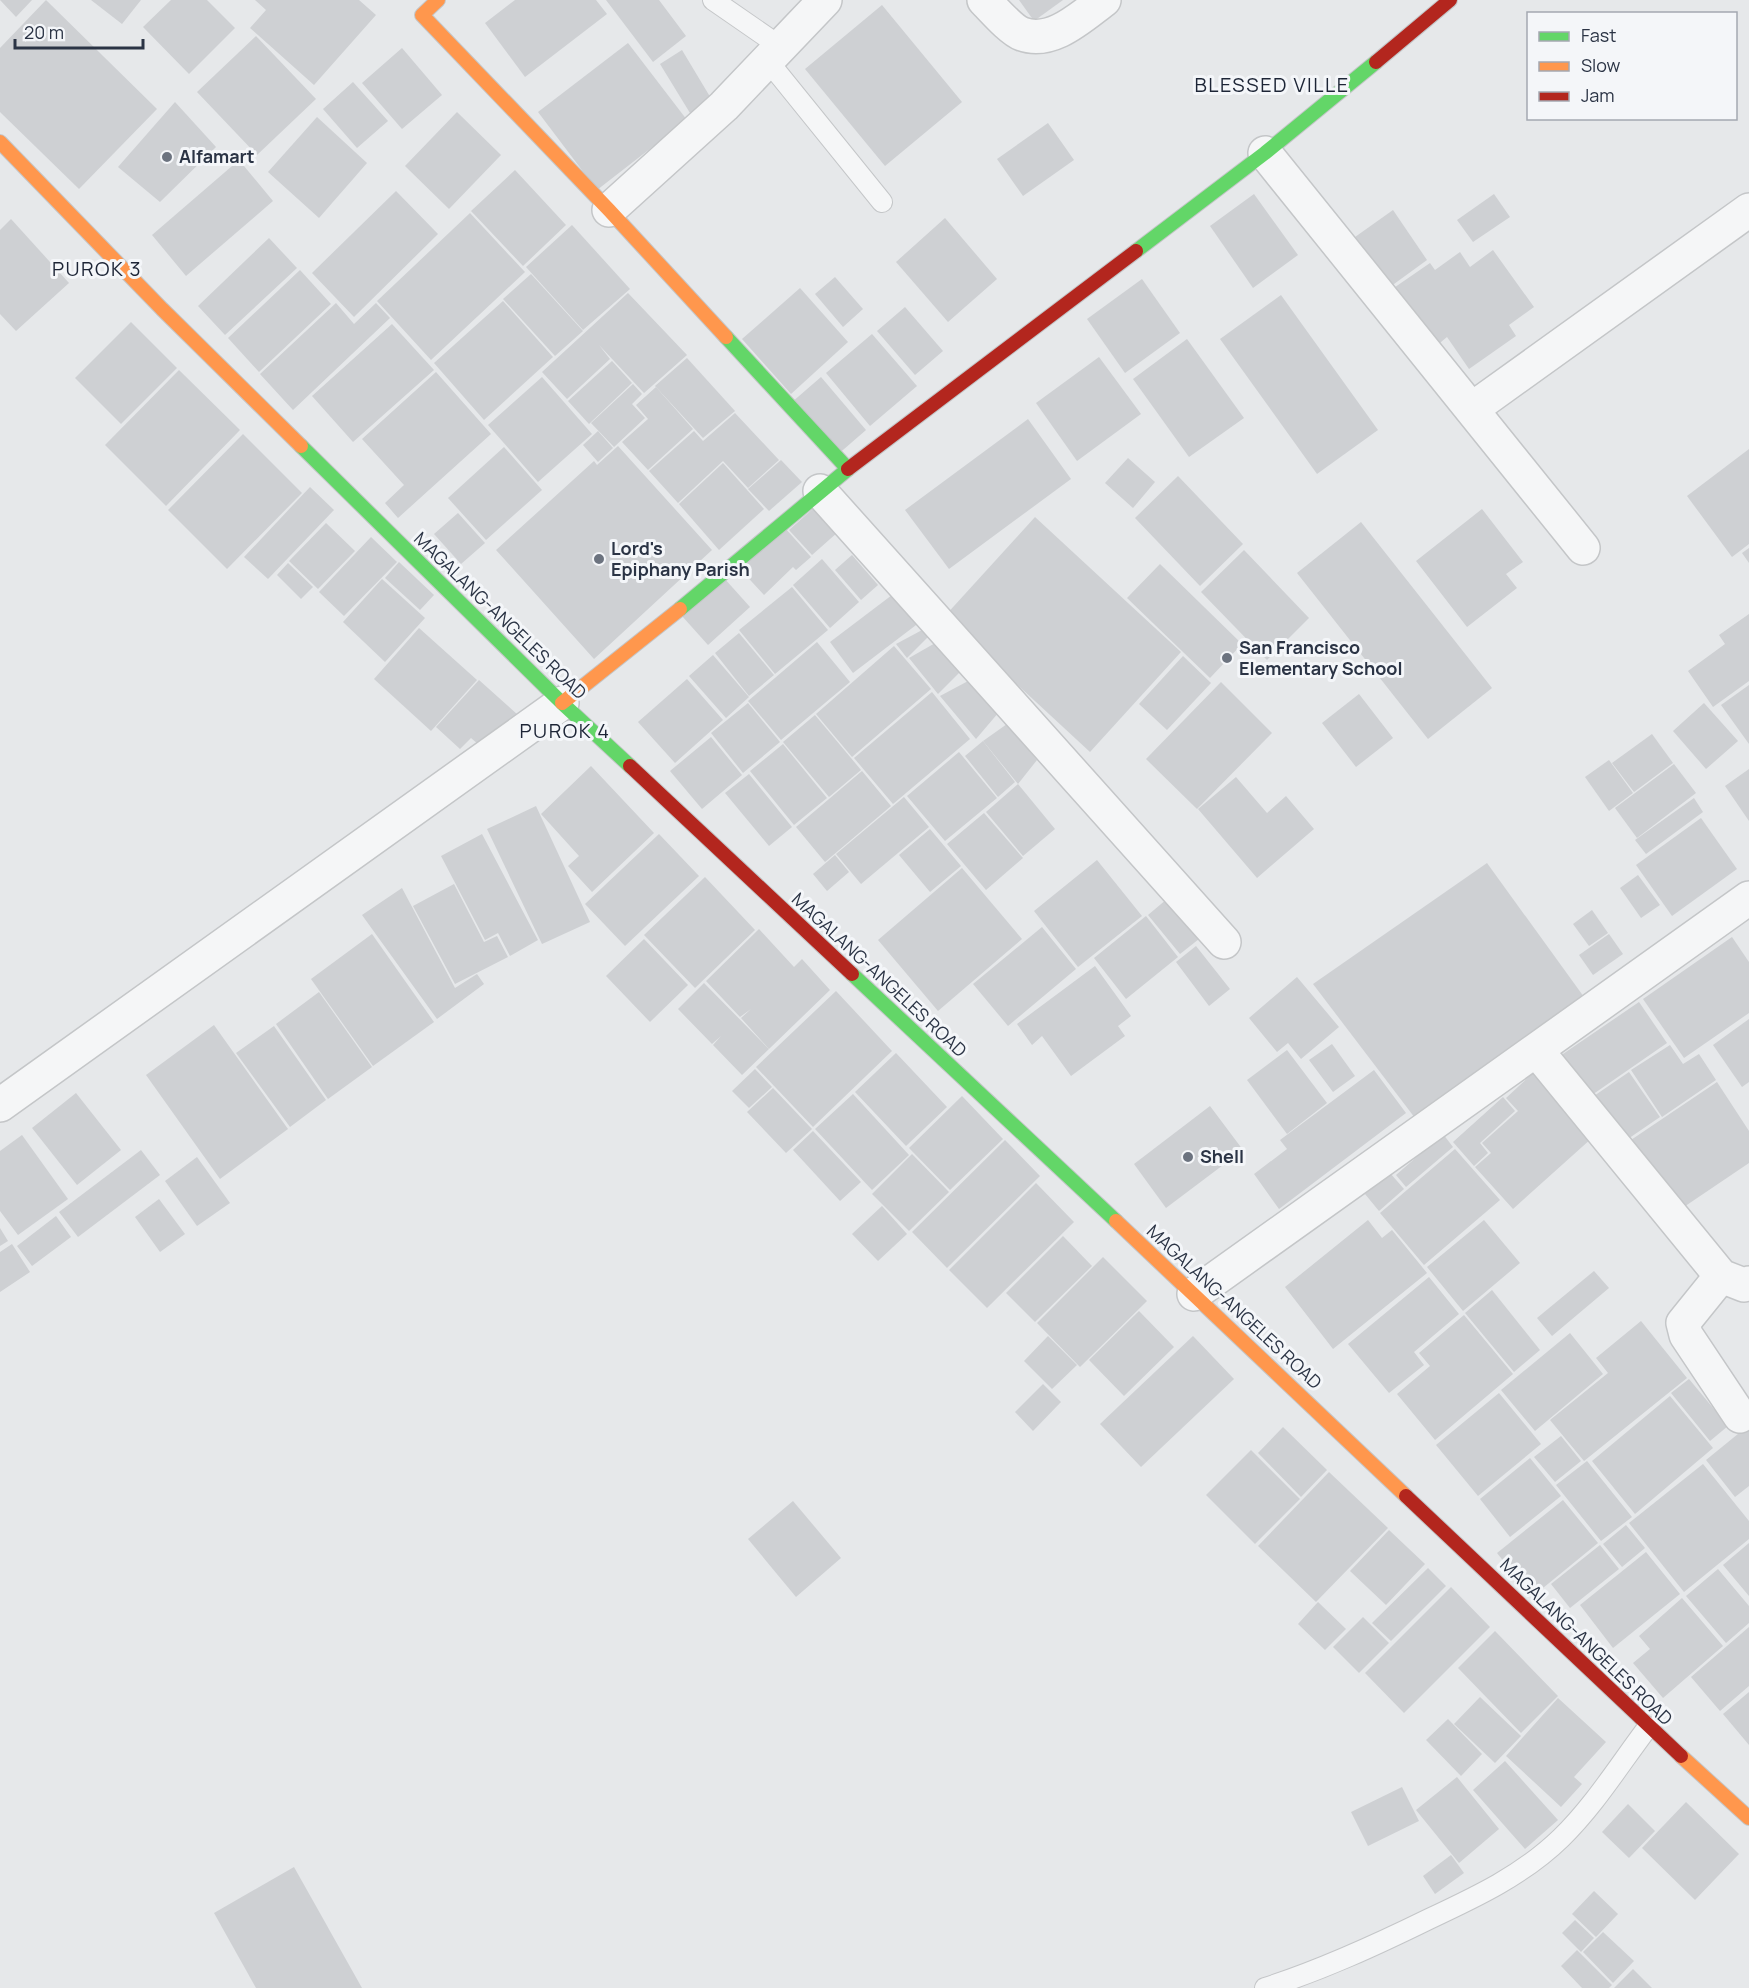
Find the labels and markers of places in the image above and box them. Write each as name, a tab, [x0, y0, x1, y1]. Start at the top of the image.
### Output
place label: Alfamart	[179, 144, 255, 168]
marker: Alfamart	[160, 150, 174, 164]
place label: Lord's Epiphany Parish	[611, 536, 750, 581]
marker: Lord's Epiphany Parish	[592, 552, 606, 566]
place label: San Francisco Elementary School	[1239, 635, 1402, 680]
marker: San Francisco Elementary School	[1220, 651, 1234, 665]
place label: Shell	[1200, 1144, 1244, 1168]
marker: Shell	[1181, 1150, 1195, 1164]

